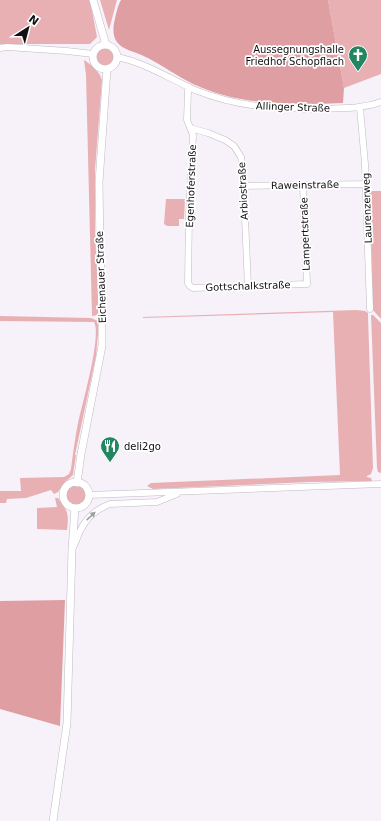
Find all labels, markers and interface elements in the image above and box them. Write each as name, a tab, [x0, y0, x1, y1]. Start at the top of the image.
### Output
north arrow	[8, 8, 48, 48]
text: N	[26, 12, 41, 28]
place label: Aussegnungshalle Friedhof Schopflach	[246, 44, 344, 67]
church icon: Aussegnungshalle Friedhof Schopflach	[347, 44, 369, 72]
street label: Allinger Straße	[256, 100, 330, 114]
street label: Egenhoferstraße	[184, 144, 198, 228]
street label: Arbiostraße	[236, 162, 250, 220]
street label: Laurenzerweg	[360, 173, 374, 243]
street label: Raweinstraße	[271, 179, 339, 191]
street label: Lampertstraße	[298, 197, 312, 271]
street label: Eichenauer Straße	[94, 231, 108, 323]
street label: Gottschalkstraße	[205, 279, 291, 293]
restaurant icon: deli2go	[99, 435, 121, 463]
place label: deli2go	[124, 441, 161, 452]
one-way arrow	[86, 511, 96, 520]

